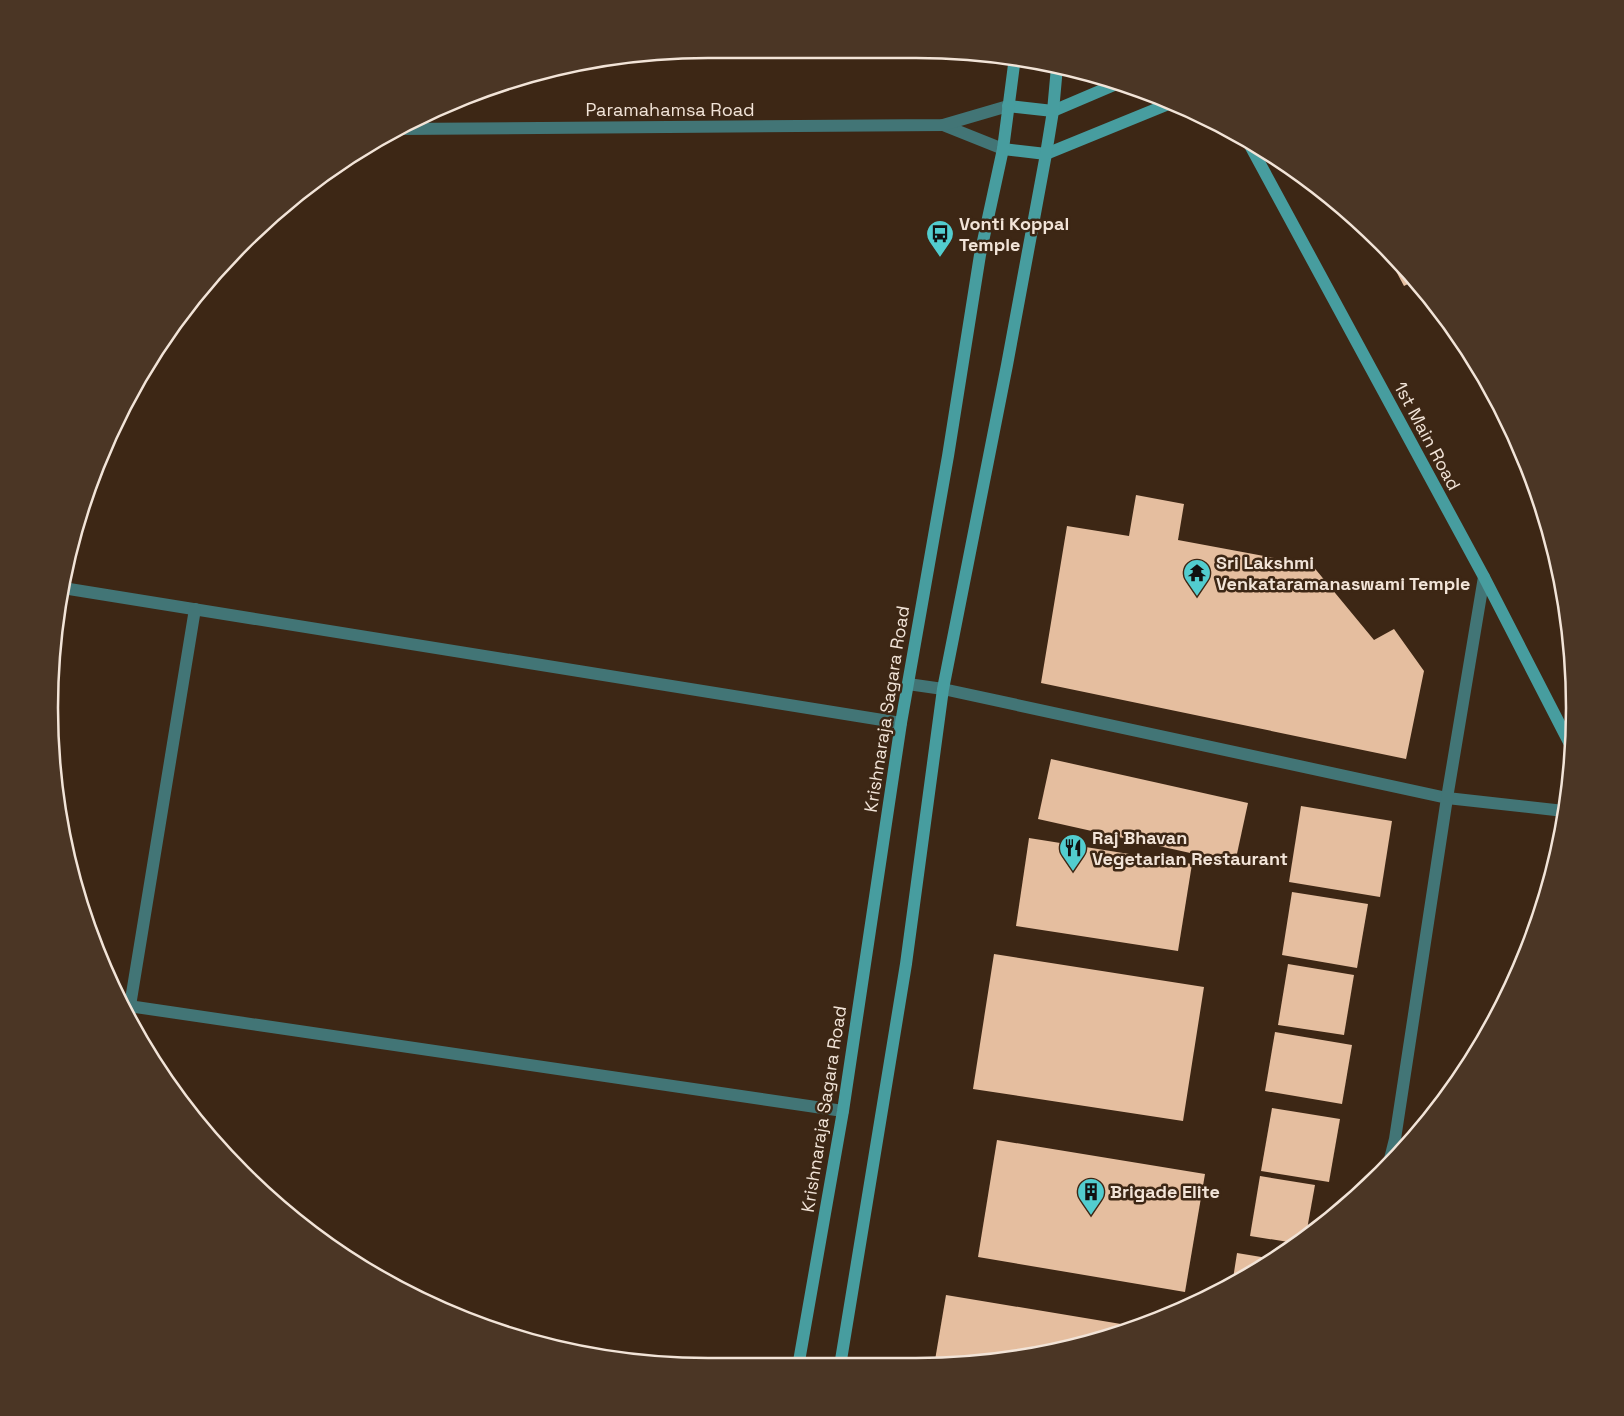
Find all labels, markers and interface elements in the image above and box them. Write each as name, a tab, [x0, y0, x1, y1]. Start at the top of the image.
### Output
street label: Paramahamsa Road	[585, 98, 755, 121]
place label: Vonti Koppal Temple	[959, 212, 1069, 256]
bus stop icon: Vonti Koppal Temple	[925, 219, 955, 258]
street label: 1st Main Road	[1389, 377, 1466, 494]
place label: Sri Lakshmi Venkataramanaswami Temple	[1216, 551, 1470, 595]
temple icon: Sri Lakshmi Venkataramanaswami Temple	[1182, 558, 1212, 597]
street label: Krishnaraja Sagara Road	[859, 604, 914, 814]
place label: Raj Bhavan Vegetarian Restaurant	[1092, 826, 1288, 870]
restaurant icon: Raj Bhavan Vegetarian Restaurant	[1058, 833, 1088, 872]
street label: Krishnaraja Sagara Road	[796, 1004, 851, 1214]
building icon: Brigade Elite	[1076, 1177, 1106, 1216]
place label: Brigade Elite	[1110, 1180, 1220, 1203]

